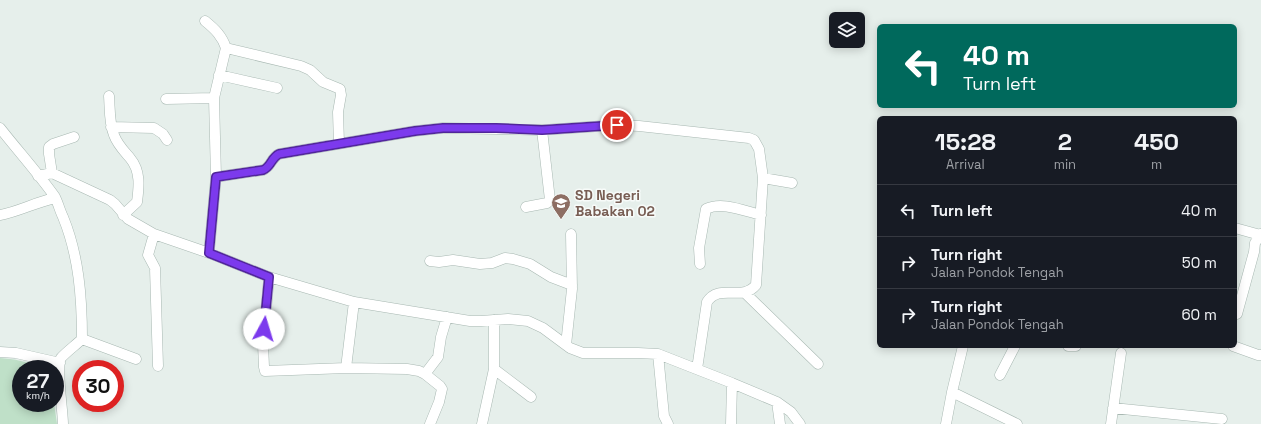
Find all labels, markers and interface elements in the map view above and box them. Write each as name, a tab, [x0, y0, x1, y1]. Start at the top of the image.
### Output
map controls	[829, 12, 865, 48]
button: layers	[829, 12, 865, 48]
text: 40 m	[963, 37, 1030, 73]
icon: left	[897, 40, 949, 92]
text: Turn left	[963, 72, 1036, 95]
pin	[600, 108, 634, 142]
icon: arrive	[606, 114, 628, 136]
text: 15:28	[935, 126, 996, 157]
text: 2	[1058, 126, 1072, 157]
text: 450	[1134, 126, 1179, 157]
text: Arrival	[946, 156, 985, 173]
text: min	[1054, 156, 1076, 173]
text: m	[1151, 156, 1162, 173]
place label: SD Negeri Babakan 02	[575, 186, 655, 220]
school or university icon: SD Negeri Babakan 02	[550, 192, 572, 220]
icon: left	[897, 200, 919, 222]
text: Turn left	[931, 201, 993, 220]
text: 40 m	[1181, 201, 1217, 220]
text: Turn right	[931, 245, 1002, 264]
icon: right	[897, 252, 919, 274]
text: 50 m	[1182, 253, 1217, 272]
text: Jalan Pondok Tengah	[931, 264, 1064, 281]
text: Turn right	[931, 297, 1002, 316]
icon: right	[897, 304, 919, 326]
text: 60 m	[1181, 305, 1217, 324]
position arrow	[243, 308, 285, 350]
text: Jalan Pondok Tengah	[931, 316, 1064, 333]
speed limit sign: 30	[72, 360, 124, 412]
text: 27	[27, 368, 49, 394]
text: km/h	[26, 389, 50, 402]

